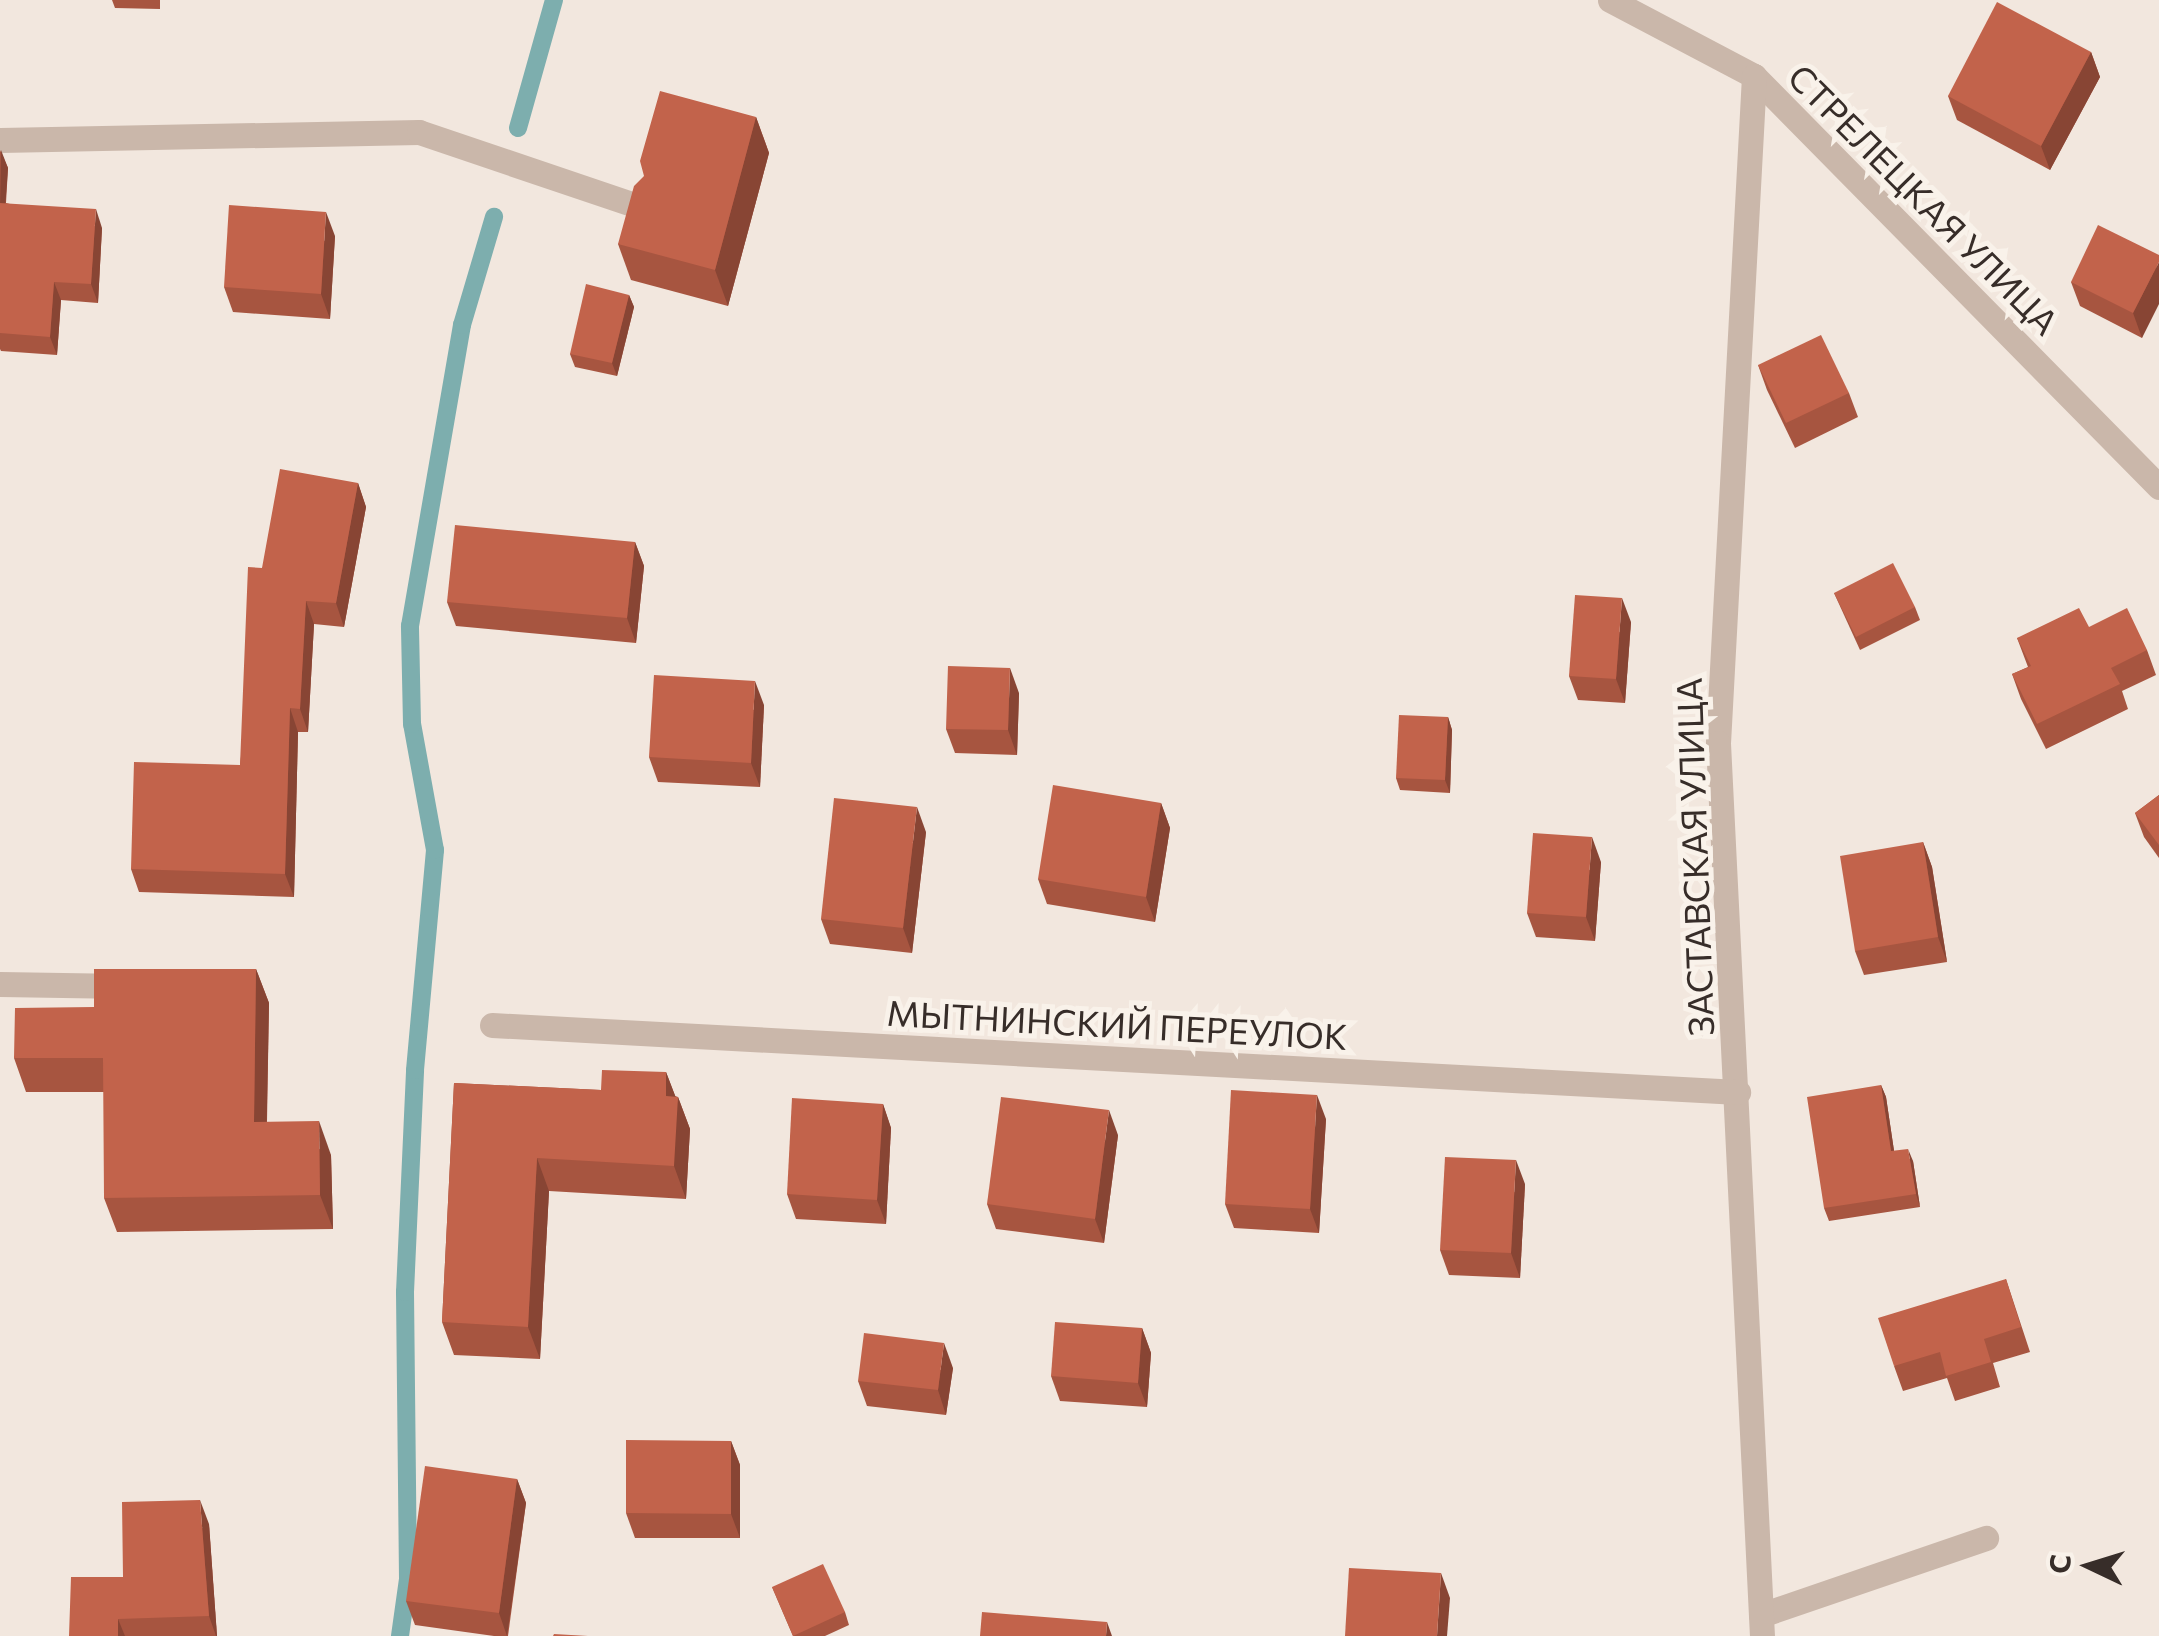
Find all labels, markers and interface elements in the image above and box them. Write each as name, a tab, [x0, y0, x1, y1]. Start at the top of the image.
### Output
street label: СТРЕЛЕЦКАЯ УЛИЦА	[1780, 55, 2068, 343]
street label: ЗАСТАВСКАЯ УЛИЦА	[1667, 677, 1721, 1037]
street label: МЫТНИНСКИЙ ПЕРЕУЛОК	[886, 991, 1348, 1057]
north arrow	[2039, 1516, 2139, 1616]
text: С	[2041, 1553, 2077, 1575]

